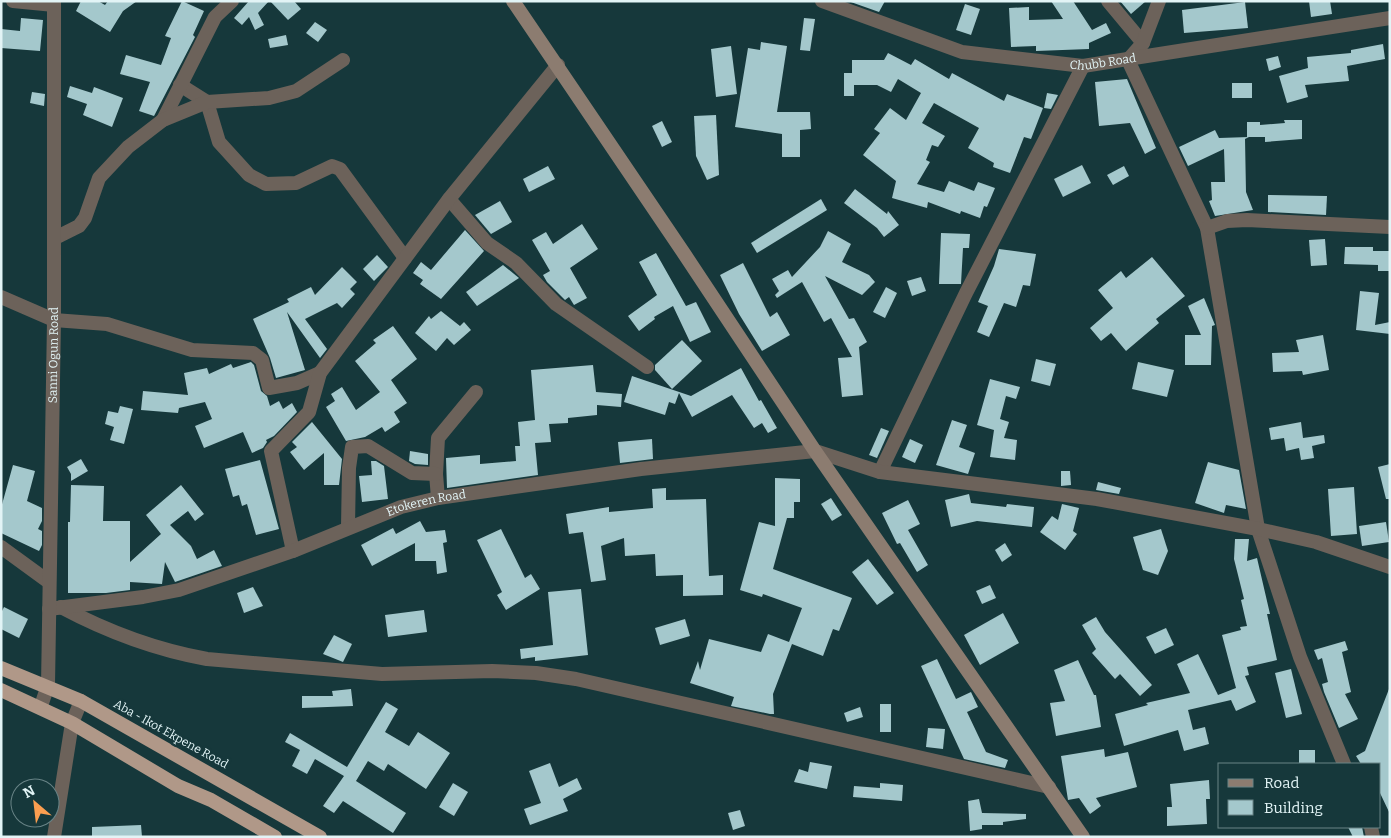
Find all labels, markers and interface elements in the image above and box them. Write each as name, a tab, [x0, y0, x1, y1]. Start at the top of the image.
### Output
street label: Chubb Road	[1069, 51, 1137, 73]
street label: Sanni Ogun Road	[46, 307, 61, 403]
street label: Etokeren Road	[384, 487, 467, 519]
street label: Aba - Ikot Ekpene Road	[111, 697, 231, 771]
legend	[1218, 763, 1381, 828]
text: Road	[1264, 774, 1299, 792]
north arrow	[10, 778, 60, 828]
text: N	[20, 782, 38, 802]
text: Building	[1264, 799, 1323, 817]

